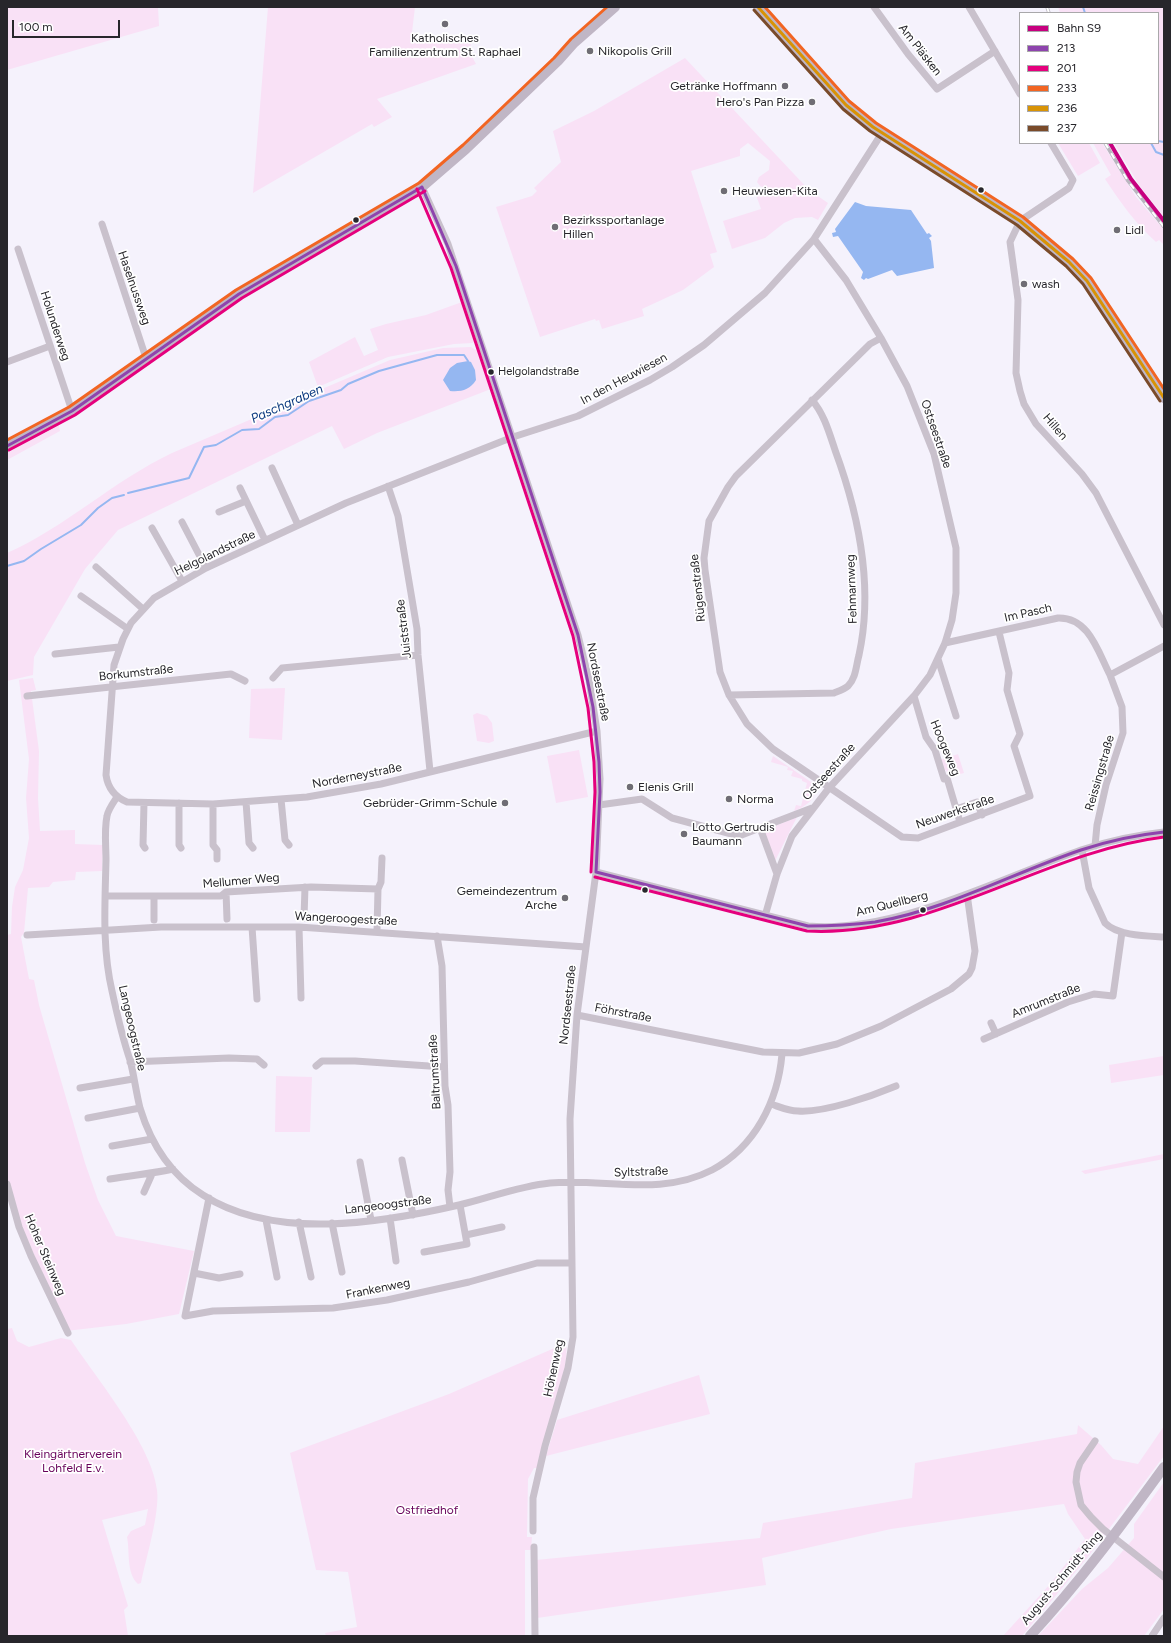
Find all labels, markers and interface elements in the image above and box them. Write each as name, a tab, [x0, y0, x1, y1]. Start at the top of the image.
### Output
scale bar	[14, 12, 122, 38]
legend	[1019, 12, 1159, 144]
marker: Katholisches Familienzentrum St. Raphael	[440, 19, 450, 29]
text: 100 m	[19, 20, 53, 34]
street label: Am Pläsken	[895, 21, 945, 79]
text: Bahn S9	[1057, 21, 1101, 35]
place label: Katholisches Familienzentrum St. Raphael	[369, 31, 521, 59]
text: 213	[1057, 41, 1075, 55]
place label: Nikopolis Grill	[598, 44, 672, 58]
marker: Nikopolis Grill	[585, 46, 595, 56]
text: 201	[1057, 61, 1076, 75]
place label: Getränke Hoffmann	[670, 79, 777, 93]
marker: Getränke Hoffmann	[780, 81, 790, 91]
text: 233	[1057, 81, 1077, 95]
place label: Hero's Pan Pizza	[716, 95, 804, 109]
marker: Hero's Pan Pizza	[807, 97, 817, 107]
text: 236	[1057, 101, 1077, 115]
text: 237	[1057, 121, 1077, 135]
place label: Heuwiesen-Kita	[732, 184, 818, 198]
unlabelled marker	[976, 185, 986, 195]
marker: Heuwiesen-Kita	[719, 186, 729, 196]
place label: Bezirkssportanlage Hillen	[563, 213, 664, 241]
unlabelled marker	[351, 215, 361, 225]
marker: Bezirkssportanlage Hillen	[550, 222, 560, 232]
place label: Lidl	[1125, 223, 1144, 237]
marker: Lidl	[1112, 225, 1122, 235]
street label: Haselnussweg	[115, 249, 153, 327]
place label: wash	[1032, 277, 1060, 291]
marker: wash	[1019, 279, 1029, 289]
street label: Holunderweg	[37, 289, 73, 363]
street label: In den Heuwiesen	[578, 350, 670, 408]
place label: Helgolandstraße	[498, 365, 579, 379]
marker: Helgolandstraße	[486, 367, 496, 377]
water label: Paschgraben	[249, 381, 325, 427]
street label: Ostseestraße	[918, 398, 954, 470]
street label: Hillen	[1040, 411, 1070, 443]
street label: Helgolandstraße	[172, 527, 258, 579]
street label: Rügenstraße	[687, 553, 709, 623]
street label: Fehmarnweg	[844, 554, 860, 624]
street label: Juiststraße	[393, 599, 415, 659]
street label: Im Pasch	[1003, 601, 1053, 625]
street label: Nordseestraße	[583, 642, 613, 722]
street label: Borkumstraße	[98, 662, 174, 684]
street label: Hoogeweg	[927, 718, 963, 778]
street label: Reissingstraße	[1082, 733, 1118, 813]
street label: Ostseestraße	[800, 741, 858, 803]
street label: Norderneystraße	[311, 760, 403, 792]
place label: Elenis Grill	[638, 780, 694, 794]
marker: Elenis Grill	[625, 782, 635, 792]
place label: Norma	[737, 792, 774, 806]
street label: Neuwerkstraße	[914, 792, 996, 832]
marker: Norma	[724, 794, 734, 804]
place label: Gebrüder-Grimm-Schule	[363, 796, 497, 810]
marker: Gebrüder-Grimm-Schule	[500, 798, 510, 808]
place label: Lotto Gertrudis Baumann	[692, 820, 775, 848]
marker: Lotto Gertrudis Baumann	[679, 829, 689, 839]
street label: Mellumer Weg	[202, 870, 280, 892]
place label: Gemeindezentrum Arche	[457, 884, 557, 912]
unlabelled marker	[640, 885, 650, 895]
street label: Am Quellberg	[854, 888, 930, 920]
marker: Gemeindezentrum Arche	[560, 893, 570, 903]
unlabelled marker	[918, 905, 928, 915]
street label: Wangeroogestraße	[294, 909, 398, 929]
street label: Nordseestraße	[557, 965, 579, 1045]
street label: Amrumstraße	[1009, 981, 1083, 1021]
street label: Langeoogstraße	[115, 984, 149, 1072]
street label: Föhrstraße	[593, 1000, 653, 1026]
street label: Baltrumstraße	[426, 1034, 444, 1110]
street label: Syltstraße	[614, 1164, 668, 1180]
street label: Langeoogstraße	[344, 1193, 432, 1217]
street label: Hoher Steinweg	[21, 1212, 69, 1298]
street label: Frankenweg	[345, 1276, 411, 1302]
street label: Höhenweg	[541, 1338, 567, 1398]
park label: Kleingärtnerverein Lohfeld E.v.	[24, 1447, 122, 1475]
park label: Ostfriedhof	[396, 1503, 458, 1517]
street label: August-Schmidt-Ring	[1019, 1528, 1105, 1628]

